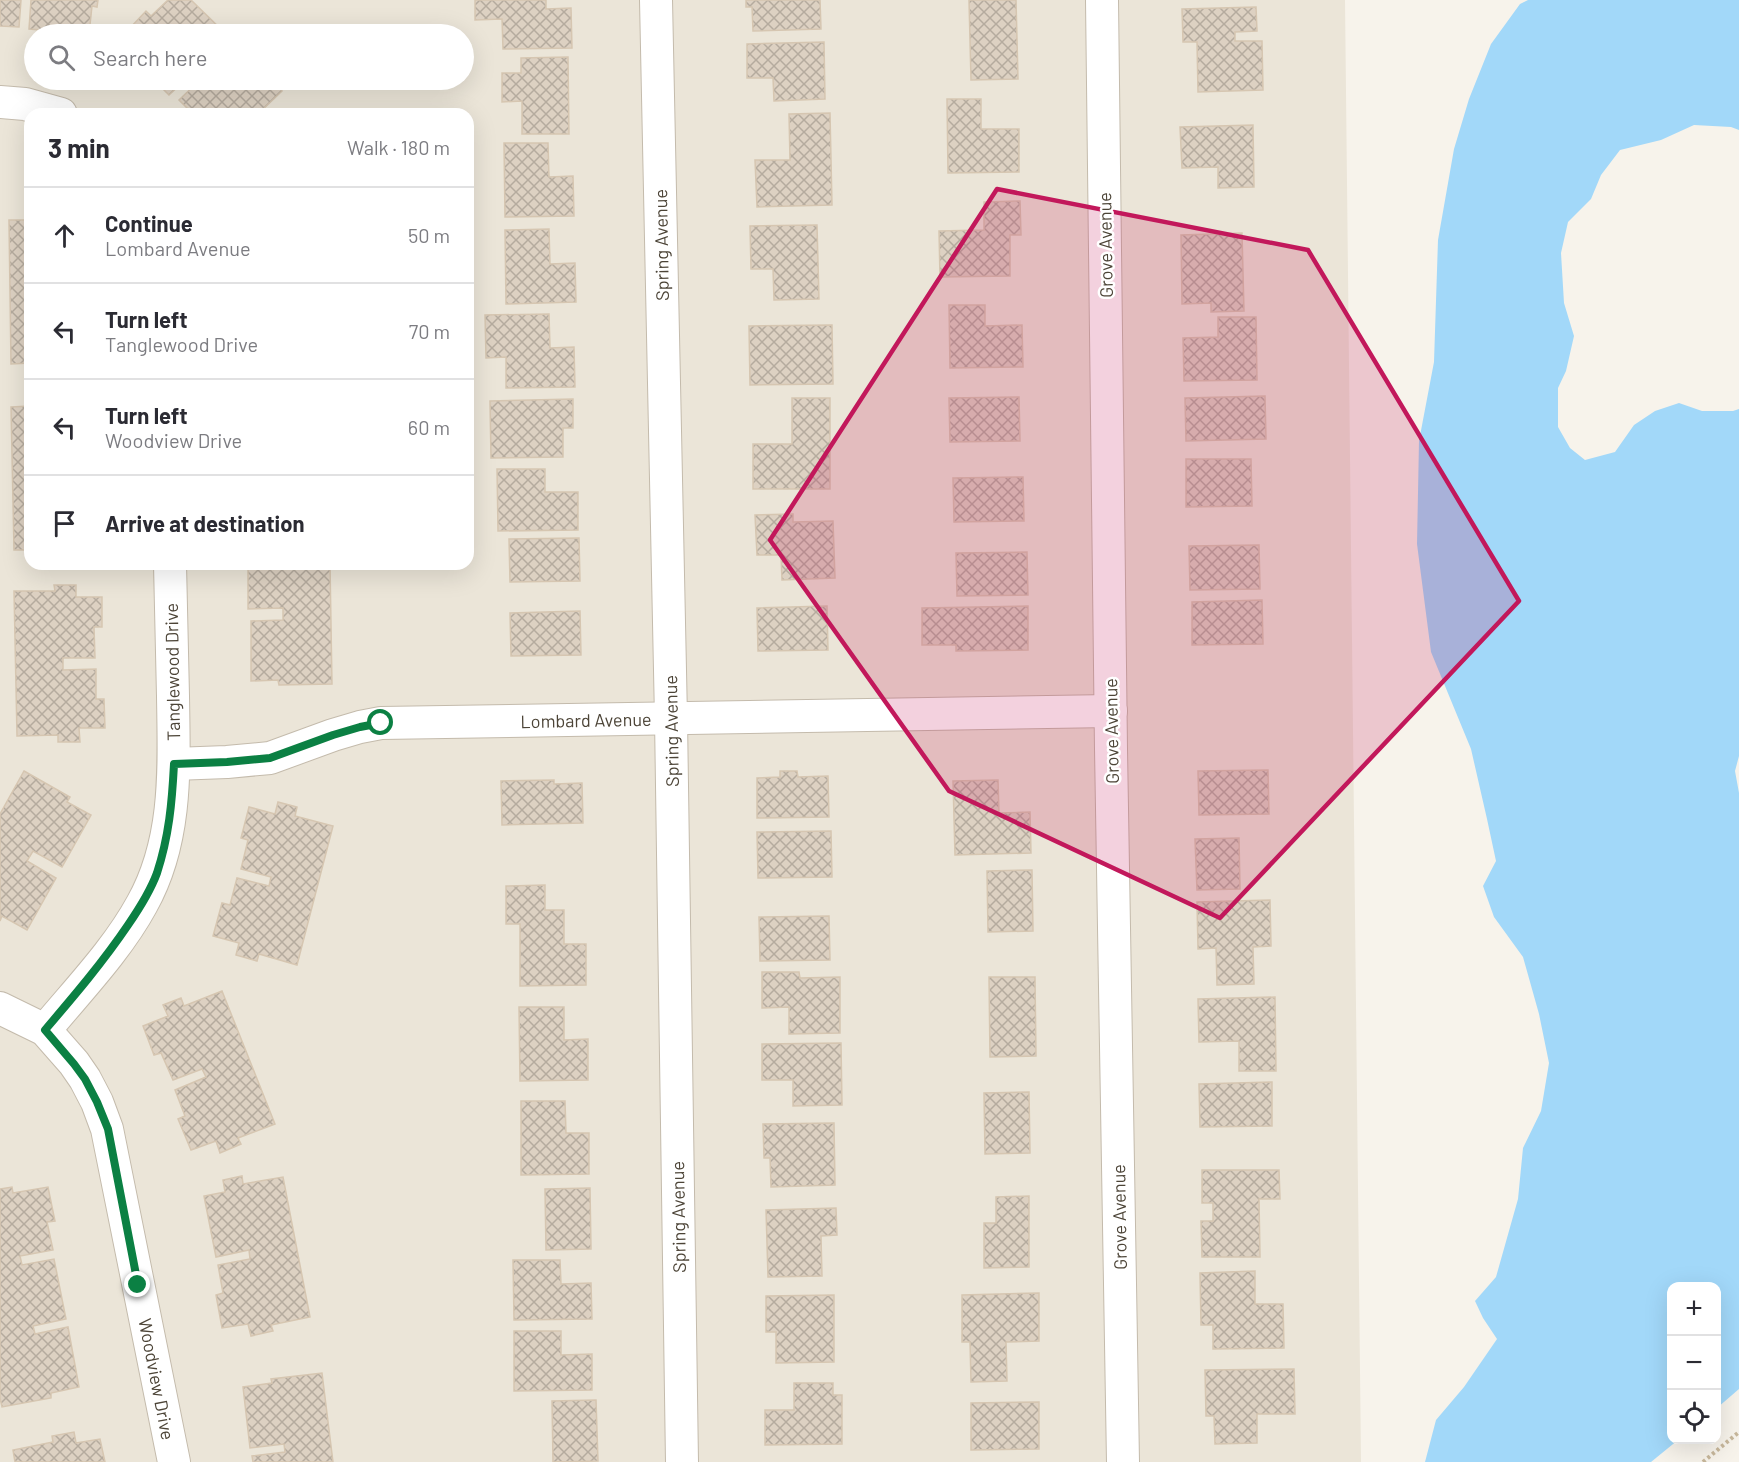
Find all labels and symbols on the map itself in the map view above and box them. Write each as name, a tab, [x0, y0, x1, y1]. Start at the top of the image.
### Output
street label: Spring Avenue	[649, 189, 673, 301]
street label: Grove Avenue	[1093, 192, 1117, 298]
street label: Tanglewood Drive	[160, 603, 184, 741]
street label: Spring Avenue	[659, 675, 683, 787]
street label: Grove Avenue	[1099, 678, 1123, 784]
street label: Lombard Avenue	[520, 708, 652, 732]
route start	[367, 709, 393, 735]
street label: Spring Avenue	[666, 1161, 690, 1273]
street label: Grove Avenue	[1107, 1164, 1131, 1270]
route end	[124, 1271, 150, 1297]
street label: Woodview Drive	[134, 1316, 180, 1442]

